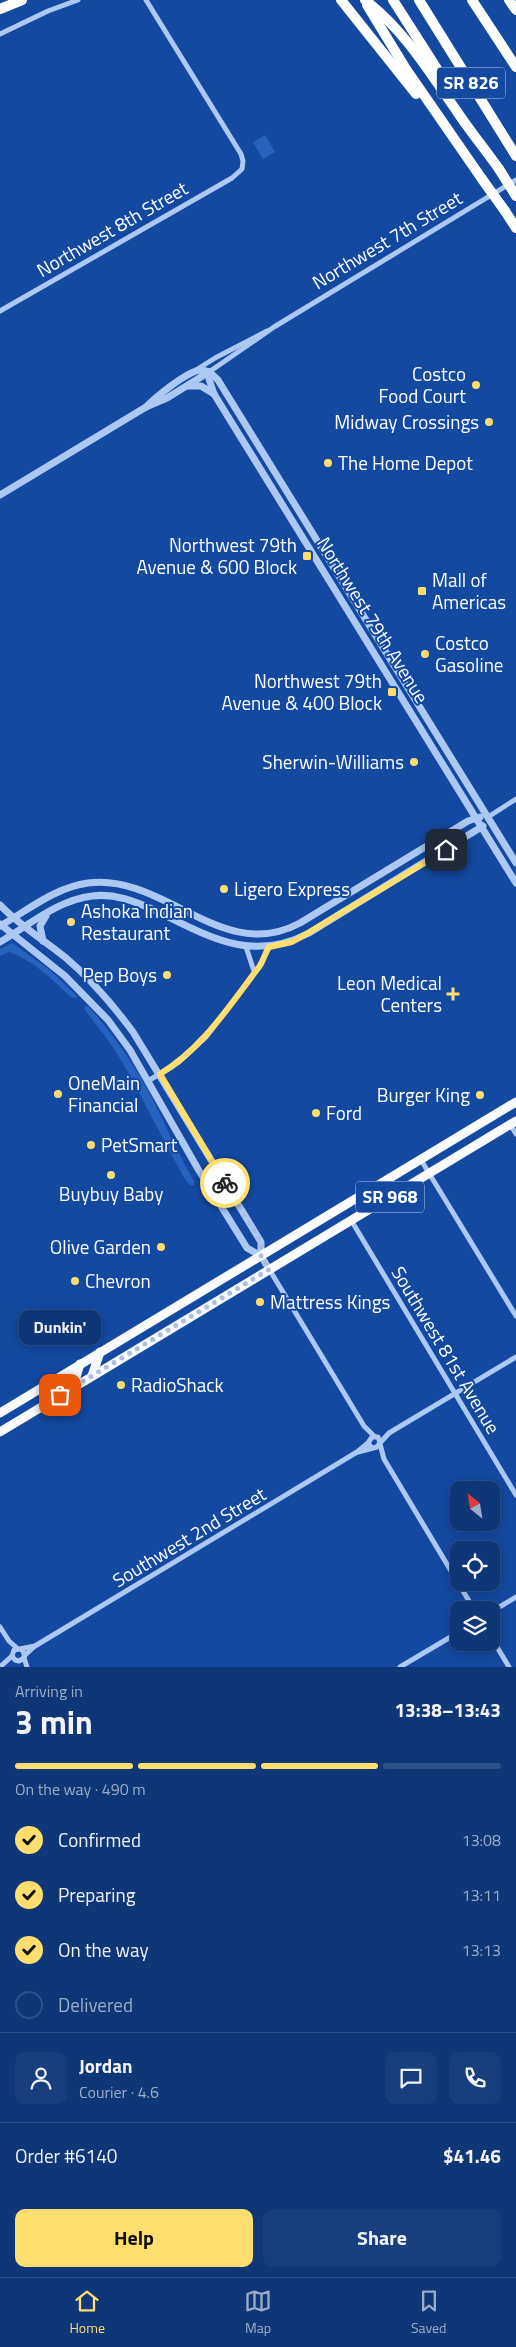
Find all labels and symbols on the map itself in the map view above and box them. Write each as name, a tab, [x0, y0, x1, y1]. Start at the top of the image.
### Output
road number: SR 826	[437, 68, 505, 99]
street label: Northwest 8th Street	[31, 173, 193, 284]
street label: Northwest 7th Street	[306, 183, 468, 296]
place label: Costco Food Court	[379, 359, 466, 410]
marker: Costco Food Court	[470, 379, 482, 391]
place label: Midway Crossings	[334, 407, 479, 436]
marker: Midway Crossings	[483, 416, 495, 428]
place label: The Home Depot	[338, 448, 473, 477]
marker: The Home Depot	[322, 457, 334, 469]
place label: Northwest 79th Avenue & 600 Block	[137, 530, 297, 581]
street label: Northwest 79th Avenue	[310, 531, 436, 709]
marker: Northwest 79th Avenue & 600 Block	[301, 550, 313, 562]
place label: Mall of Americas	[432, 565, 506, 616]
marker: Mall of Americas	[416, 585, 428, 597]
place label: Costco Gasoline	[435, 628, 503, 679]
marker: Costco Gasoline	[419, 648, 431, 660]
place label: Northwest 79th Avenue & 400 Block	[222, 666, 382, 717]
marker: Northwest 79th Avenue & 400 Block	[386, 686, 398, 698]
place label: Sherwin-Williams	[262, 747, 404, 776]
marker: Sherwin-Williams	[408, 756, 420, 768]
pin	[425, 829, 467, 871]
place label: Ligero Express	[234, 874, 350, 903]
marker: Ligero Express	[218, 883, 230, 895]
place label: Ashoka Indian Restaurant	[81, 896, 193, 947]
marker: Ashoka Indian Restaurant	[65, 916, 77, 928]
place label: Pep Boys	[83, 960, 157, 989]
place label: Leon Medical Centers	[337, 968, 442, 1019]
marker: Pep Boys	[161, 969, 173, 981]
marker: Leon Medical Centers	[446, 987, 460, 1001]
place label: OneMain Financial	[68, 1068, 140, 1119]
place label: Burger King	[377, 1080, 470, 1109]
marker: OneMain Financial	[52, 1088, 64, 1100]
marker: Burger King	[474, 1089, 486, 1101]
place label: Ford	[326, 1098, 362, 1127]
marker: Ford	[310, 1107, 322, 1119]
place label: PetSmart	[101, 1130, 178, 1159]
marker: PetSmart	[85, 1139, 97, 1151]
courier	[200, 1158, 250, 1208]
marker: Buybuy Baby	[105, 1169, 117, 1181]
place label: Buybuy Baby	[59, 1179, 163, 1208]
road number: SR 968	[356, 1182, 424, 1212]
place label: Olive Garden	[50, 1232, 151, 1261]
marker: Olive Garden	[155, 1241, 167, 1253]
street label: Southwest 81st Avenue	[385, 1260, 508, 1439]
place label: Chevron	[85, 1266, 151, 1295]
marker: Chevron	[69, 1275, 81, 1287]
place label: Mattress Kings	[270, 1287, 391, 1316]
marker: Mattress Kings	[254, 1296, 266, 1308]
callout: Dunkin'	[19, 1310, 101, 1345]
place label: RadioShack	[131, 1370, 224, 1399]
pin	[39, 1374, 81, 1416]
marker: RadioShack	[115, 1379, 127, 1391]
street label: Southwest 2nd Street	[106, 1479, 271, 1594]
north arrow	[450, 1481, 500, 1531]

